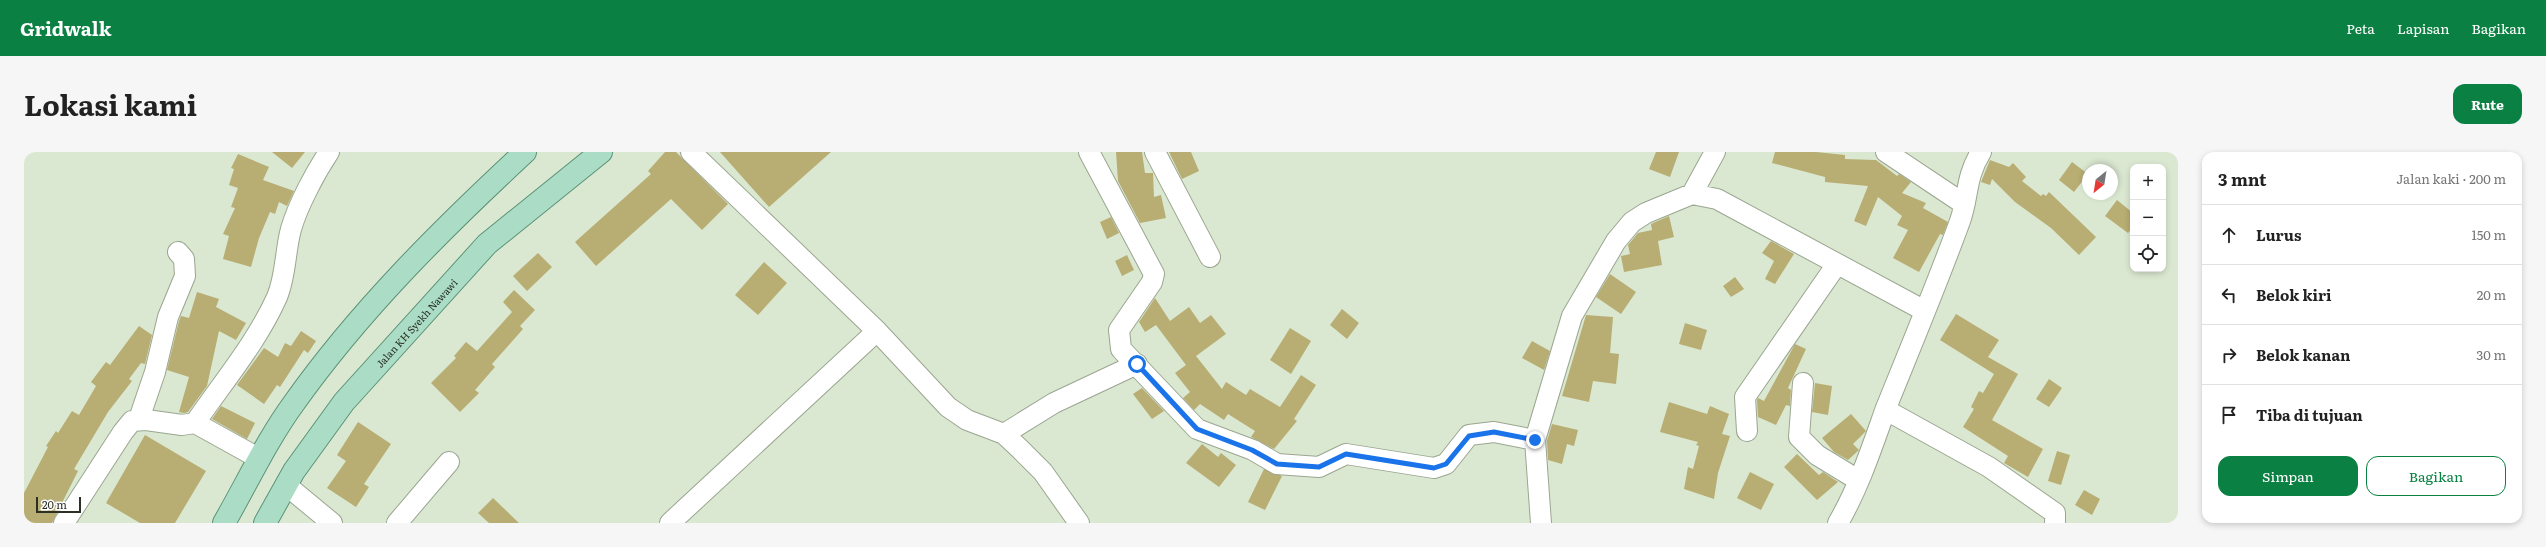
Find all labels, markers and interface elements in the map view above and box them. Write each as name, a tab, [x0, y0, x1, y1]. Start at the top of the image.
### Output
text: Gridwalk	[20, 14, 111, 42]
text: Peta	[2346, 18, 2375, 38]
text: Lapisan	[2397, 18, 2450, 38]
text: Bagikan	[2472, 18, 2526, 38]
text: Lokasi kami	[24, 83, 197, 125]
button: Rute	[2453, 84, 2522, 124]
north arrow	[2082, 164, 2118, 200]
map controls	[2130, 164, 2166, 272]
button: +	[2130, 164, 2166, 200]
text: 3 mnt	[2218, 166, 2267, 191]
text: Jalan kaki · 200 m	[2396, 169, 2506, 188]
button: −	[2130, 200, 2166, 236]
text: Lurus	[2256, 223, 2301, 246]
icon: ahead	[2218, 224, 2240, 246]
text: 150 m	[2471, 225, 2506, 244]
button: locate	[2130, 236, 2166, 272]
street label: Jalan KH Syekh Nawawi	[372, 274, 461, 370]
text: Belok kiri	[2256, 283, 2332, 306]
icon: left	[2218, 284, 2240, 306]
text: 20 m	[2477, 285, 2506, 304]
text: Belok kanan	[2256, 343, 2350, 366]
icon: right	[2218, 344, 2240, 366]
text: 30 m	[2476, 345, 2506, 364]
route start	[1128, 355, 1146, 373]
text: Tiba di tujuan	[2256, 403, 2363, 426]
icon: arrive	[2218, 404, 2240, 426]
route end	[1526, 431, 1544, 449]
button: Simpan	[2218, 456, 2358, 496]
button: Bagikan	[2366, 456, 2506, 496]
scale bar	[36, 495, 81, 514]
text: 20 m	[42, 496, 67, 512]

